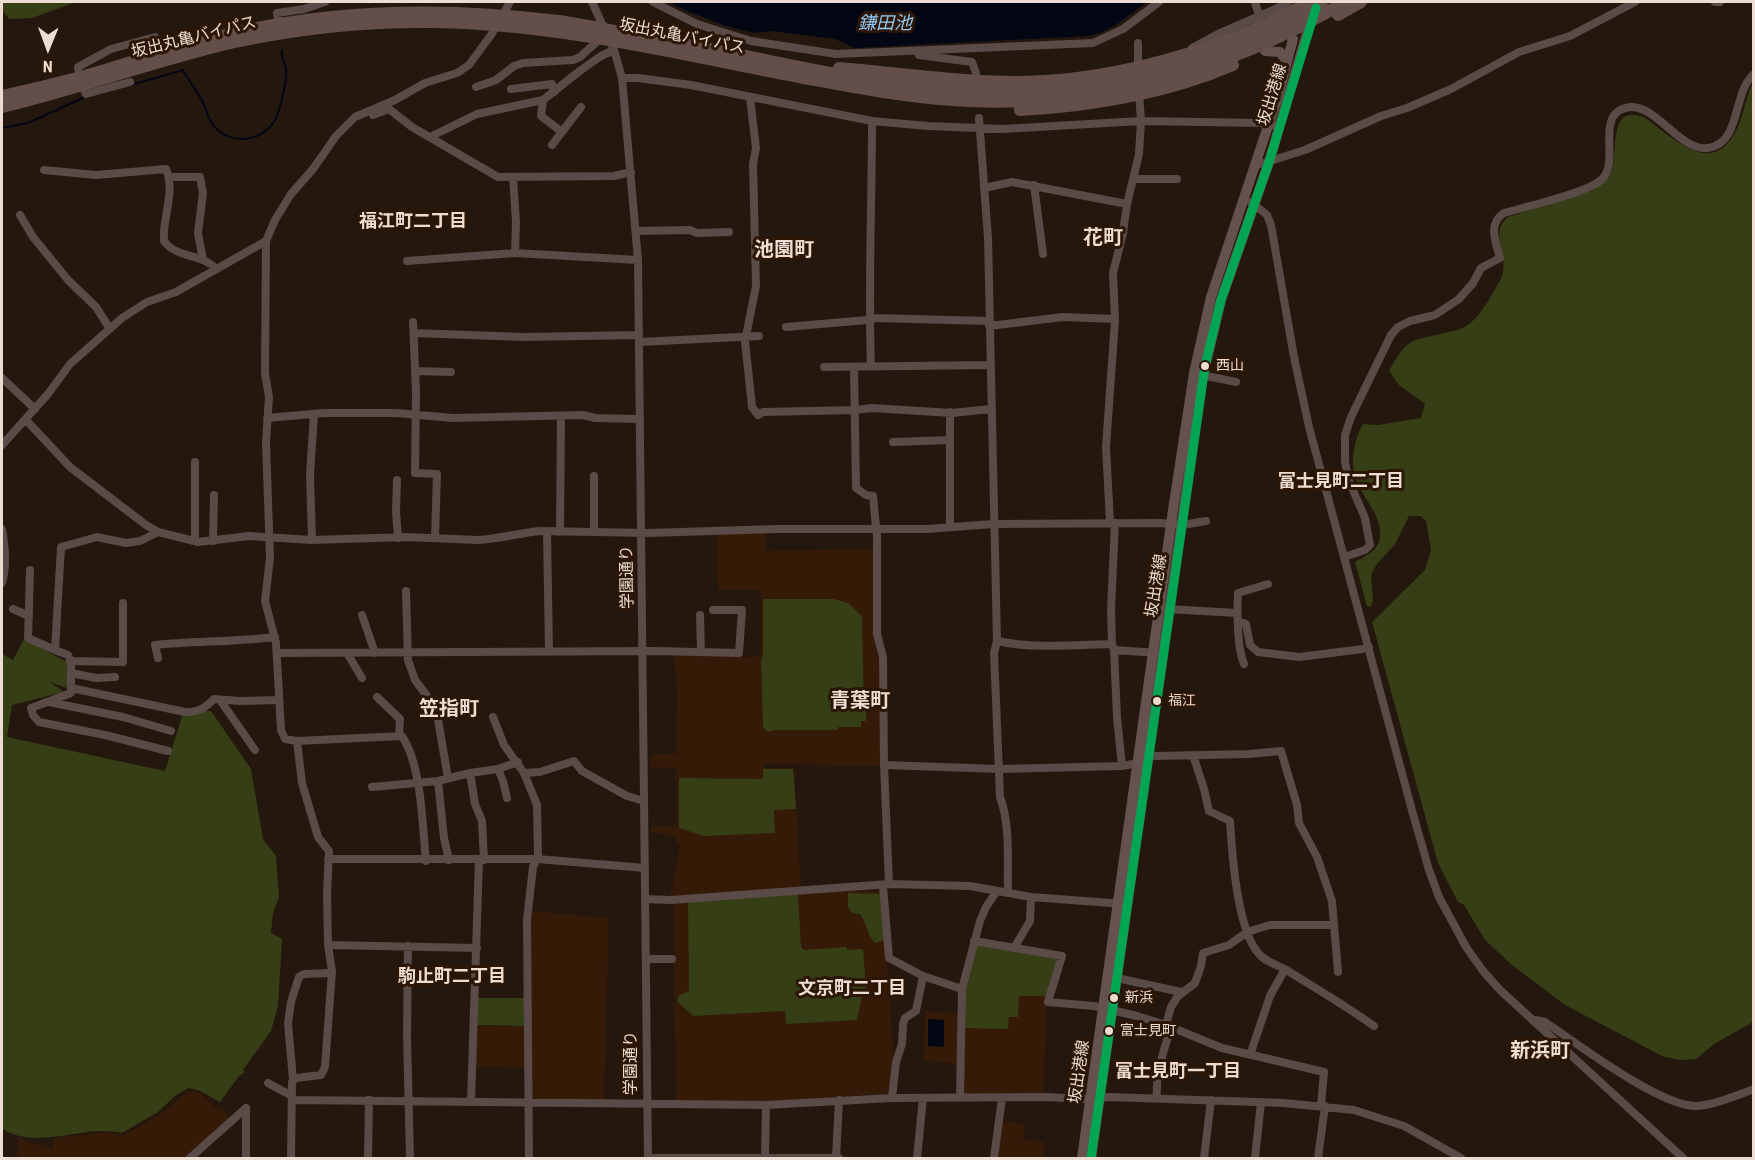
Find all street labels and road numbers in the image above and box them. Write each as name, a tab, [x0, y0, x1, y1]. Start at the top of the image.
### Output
street label: 坂出丸亀バイパス	[130, 13, 258, 63]
street label: 坂出丸亀バイパス	[617, 15, 747, 59]
street label: 坂出港線	[1254, 62, 1292, 128]
street label: 学園通り	[618, 545, 638, 609]
street label: 坂出港線	[1143, 553, 1171, 619]
street label: 学園通り	[622, 1031, 642, 1095]
street label: 坂出港線	[1066, 1039, 1094, 1105]

